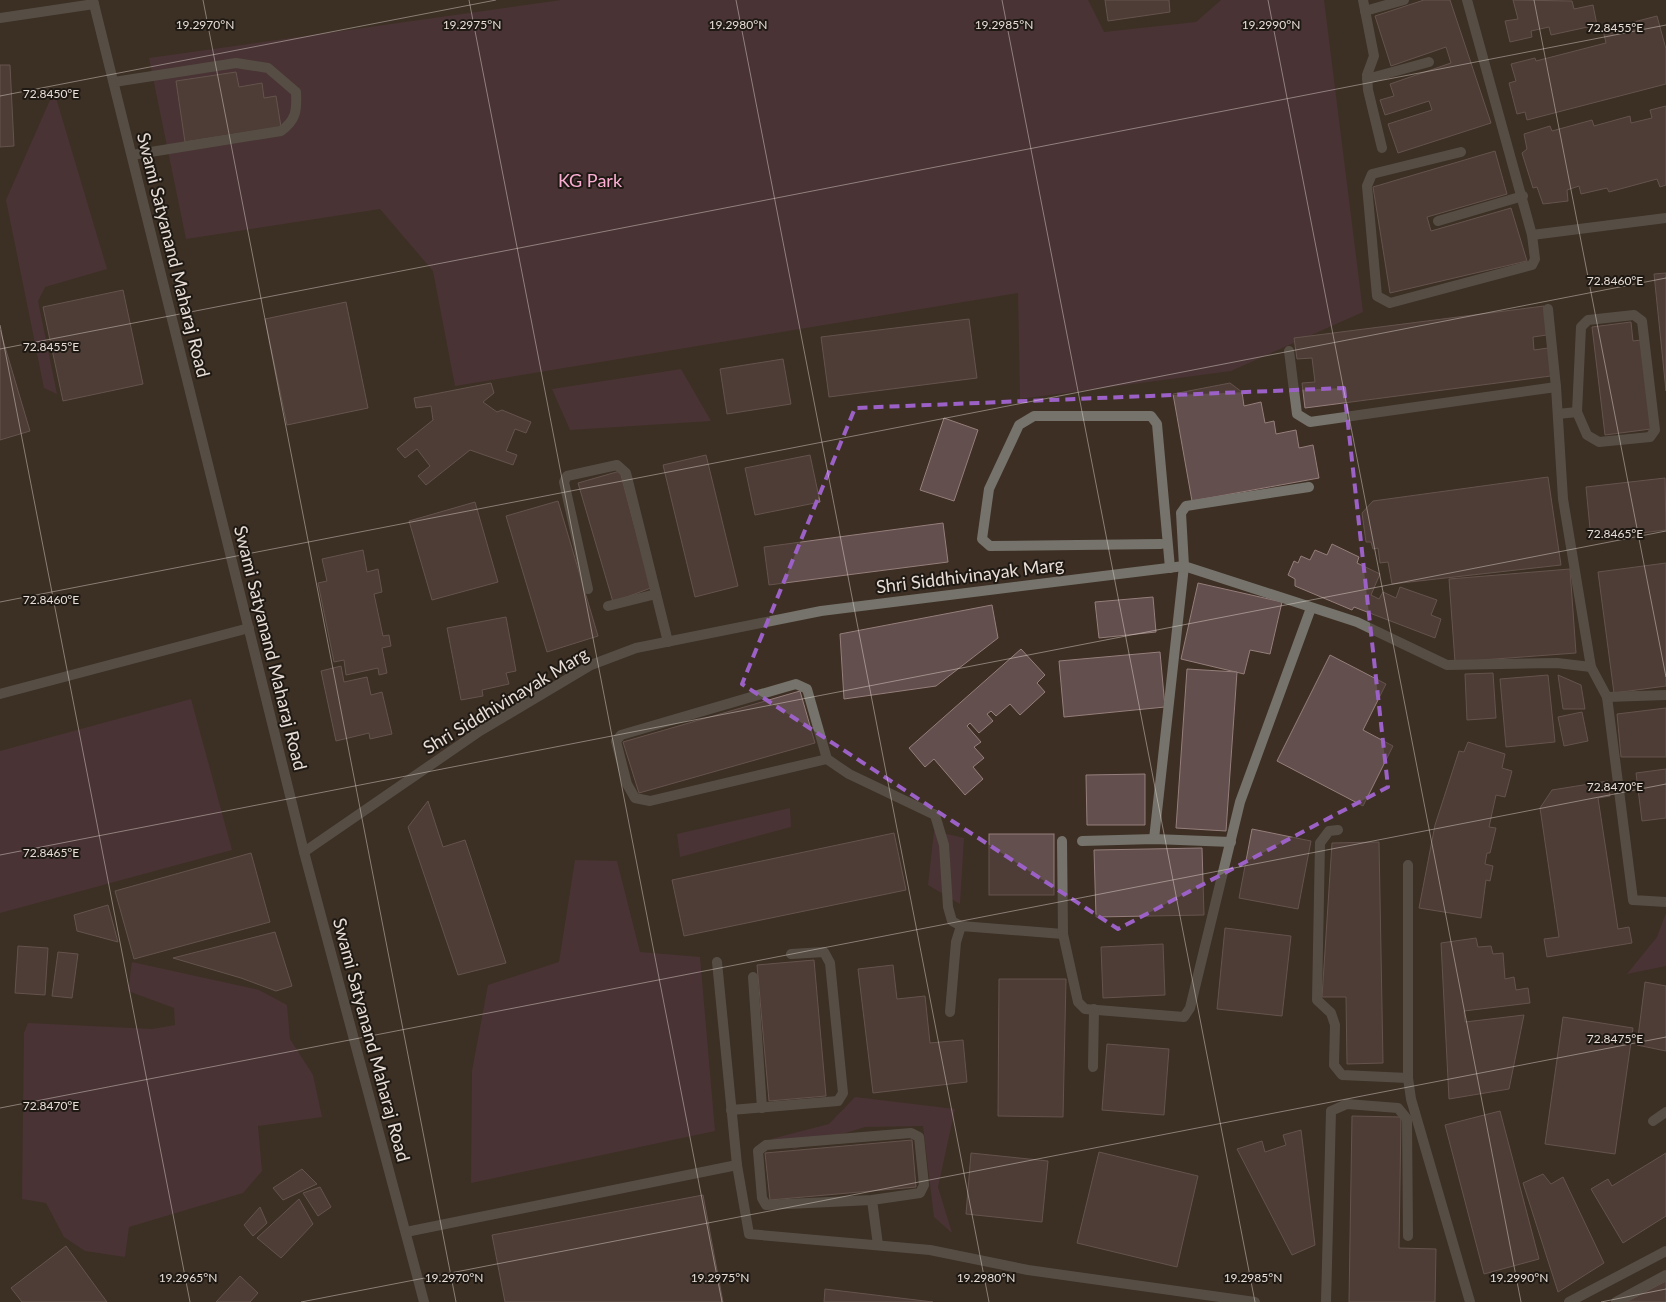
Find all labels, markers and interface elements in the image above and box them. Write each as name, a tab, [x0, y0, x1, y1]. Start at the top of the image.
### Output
text: 19.2970°N	[176, 17, 234, 32]
text: 19.2975°N	[443, 17, 501, 32]
text: 19.2980°N	[709, 17, 767, 32]
text: 19.2985°N	[975, 17, 1033, 32]
text: 19.2990°N	[1242, 17, 1300, 32]
text: 72.8455°E	[1587, 20, 1643, 35]
text: 72.8450°E	[23, 86, 79, 101]
street label: Swami Satyanand Maharaj Road	[133, 130, 215, 379]
park label: KG Park	[558, 169, 623, 191]
text: 72.8460°E	[1587, 273, 1643, 288]
text: 72.8455°E	[23, 339, 79, 354]
street label: Swami Satyanand Maharaj Road	[230, 523, 312, 772]
text: 72.8465°E	[1587, 526, 1643, 541]
street label: Shri Siddhivinayak Marg	[875, 553, 1065, 597]
text: 72.8460°E	[23, 592, 79, 607]
street label: Shri Siddhivinayak Marg	[419, 642, 592, 758]
text: 72.8470°E	[1587, 779, 1643, 794]
text: 72.8465°E	[23, 845, 79, 860]
street label: Swami Satyanand Maharaj Road	[329, 915, 415, 1164]
text: 72.8475°E	[1587, 1031, 1643, 1046]
text: 72.8470°E	[23, 1098, 79, 1113]
text: 19.2965°N	[159, 1270, 217, 1285]
text: 19.2970°N	[425, 1270, 483, 1285]
text: 19.2975°N	[691, 1270, 749, 1285]
text: 19.2980°N	[957, 1270, 1015, 1285]
text: 19.2985°N	[1224, 1270, 1282, 1285]
text: 19.2990°N	[1490, 1270, 1548, 1285]

